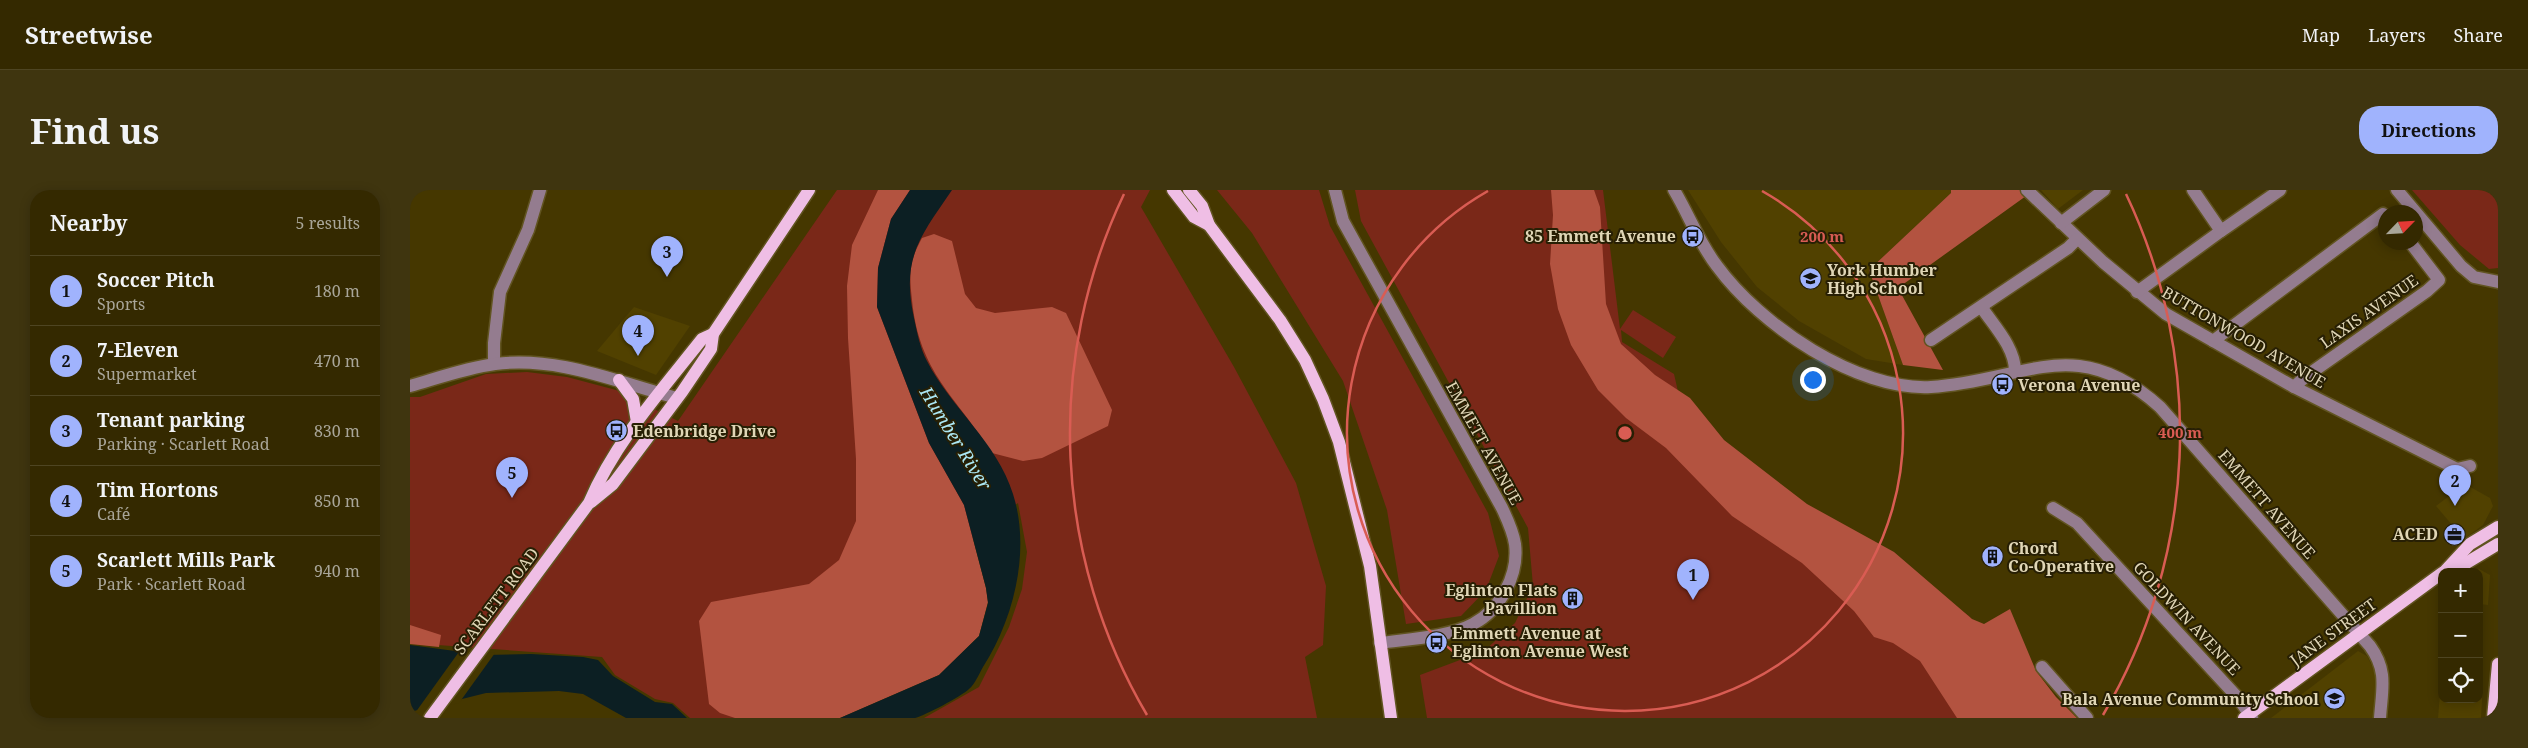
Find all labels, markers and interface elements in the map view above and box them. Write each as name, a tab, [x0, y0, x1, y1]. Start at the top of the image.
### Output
text: Streetwise	[25, 18, 153, 51]
text: Map	[2302, 23, 2340, 47]
text: Layers	[2368, 23, 2426, 47]
text: Share	[2454, 23, 2503, 47]
button: Directions	[2359, 106, 2498, 154]
text: Find us	[30, 107, 159, 154]
north arrow	[2378, 205, 2423, 250]
text: Nearby	[50, 209, 128, 237]
text: 5 results	[296, 212, 360, 234]
bus stop icon: 85 Emmett Avenue	[1680, 224, 1704, 248]
place label: 85 Emmett Avenue	[1525, 225, 1676, 247]
text: 200 m	[1800, 226, 1844, 246]
pin: 3	[651, 236, 683, 277]
place label: York Humber High School	[1827, 259, 1938, 299]
text: Soccer Pitch	[97, 267, 215, 293]
school or university icon: York Humber High School	[1799, 267, 1823, 291]
street label: LAXIS AVENUE	[2316, 269, 2422, 353]
text: 1	[61, 280, 71, 302]
text: 180 m	[314, 280, 360, 302]
street label: BUTTONWOOD AVENUE	[2158, 281, 2330, 393]
text: Sports	[97, 293, 145, 315]
pin: 4	[622, 315, 654, 356]
text: 7-Eleven	[97, 337, 179, 363]
text: 2	[61, 350, 71, 372]
text: 470 m	[314, 350, 360, 372]
text: Supermarket	[97, 363, 197, 385]
your location	[1800, 367, 1826, 393]
bus stop icon: Verona Avenue	[1990, 373, 2014, 397]
place label: Verona Avenue	[2018, 374, 2140, 396]
street label: EMMETT AVENUE	[1441, 377, 1527, 509]
water label: Humber River	[914, 381, 998, 495]
text: Tenant parking	[97, 407, 245, 433]
bus stop icon: Edenbridge Drive	[605, 419, 629, 443]
text: 3	[61, 420, 71, 442]
text: 830 m	[314, 420, 360, 442]
place label: Edenbridge Drive	[633, 420, 776, 442]
text: 400 m	[2158, 422, 2202, 442]
centre of rings	[1616, 424, 1634, 442]
text: Parking · Scarlett Road	[97, 433, 270, 455]
street label: EMMETT AVENUE	[2213, 445, 2321, 563]
pin: 5	[496, 457, 528, 498]
pin: 2	[2439, 465, 2471, 506]
text: Tim Hortons	[97, 477, 218, 503]
text: 4	[61, 490, 71, 512]
text: 850 m	[314, 490, 360, 512]
text: Café	[97, 503, 130, 525]
office icon: ACED	[2442, 522, 2466, 546]
place label: ACED	[2393, 523, 2438, 545]
place label: Chord Co-Operative	[2008, 537, 2114, 577]
street label: SCARLETT ROAD	[449, 543, 543, 659]
building icon: Chord Co-Operative	[1980, 545, 2004, 569]
text: Scarlett Mills Park	[97, 547, 275, 573]
street label: GOLDWIN AVENUE	[2128, 556, 2246, 680]
pin: 1	[1677, 559, 1709, 600]
text: 5	[61, 560, 71, 582]
text: 940 m	[314, 560, 360, 582]
map controls	[2438, 568, 2483, 703]
button: +	[2438, 568, 2483, 613]
text: Park · Scarlett Road	[97, 573, 246, 595]
place label: Eglinton Flats Pavillion	[1445, 579, 1557, 619]
building icon: Eglinton Flats Pavillion	[1561, 587, 1585, 611]
street label: JANE STREET	[2285, 593, 2381, 671]
button: −	[2438, 613, 2483, 658]
place label: Emmett Avenue at Eglinton Avenue West	[1452, 622, 1629, 662]
bus stop icon: Emmett Avenue at Eglinton Avenue West	[1424, 630, 1448, 654]
button: locate	[2438, 658, 2483, 703]
school or university icon: Bala Avenue Community School	[2323, 687, 2347, 711]
place label: Bala Avenue Community School	[2062, 688, 2319, 710]

